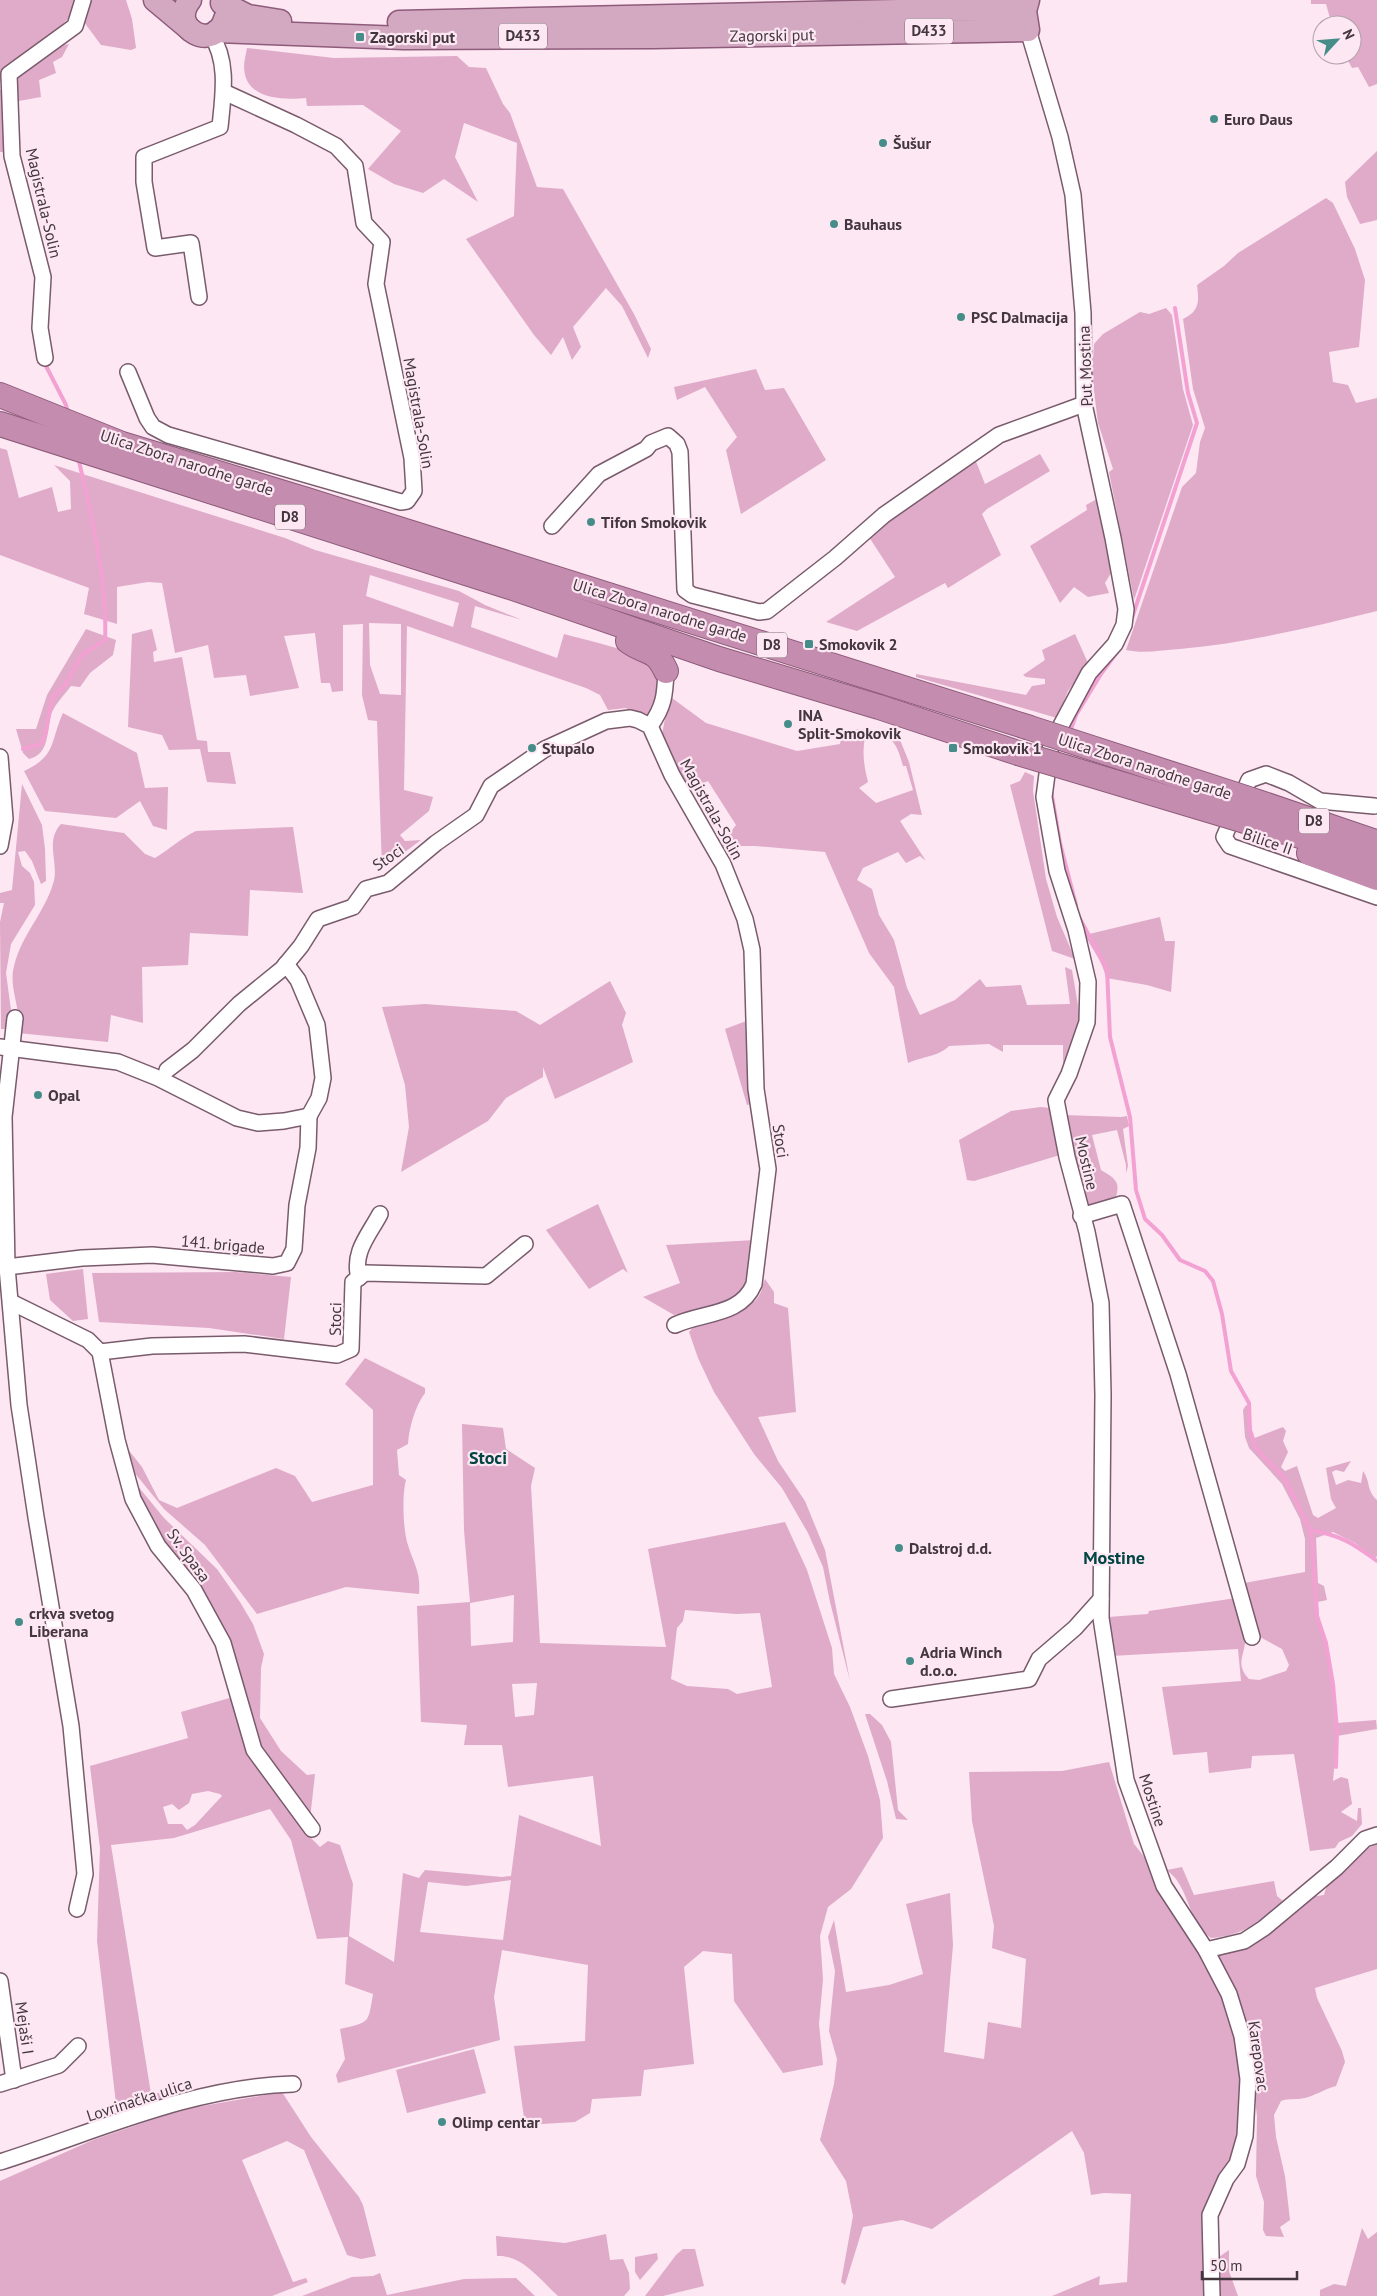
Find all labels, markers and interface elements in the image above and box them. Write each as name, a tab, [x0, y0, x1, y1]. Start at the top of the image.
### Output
north arrow	[1312, 15, 1362, 65]
road number: D433	[905, 18, 953, 44]
road number: D433	[499, 24, 547, 48]
street label: Zagorski put	[730, 24, 815, 46]
text: N	[1339, 26, 1359, 42]
place label: Zagorski put	[370, 27, 455, 47]
marker: Zagorski put	[354, 31, 366, 43]
place label: Euro Daus	[1224, 109, 1293, 129]
marker: Euro Daus	[1208, 113, 1220, 125]
place label: Šušur	[893, 133, 931, 153]
marker: Šušur	[877, 137, 889, 149]
street label: Magistrala-Solin	[22, 146, 66, 260]
place label: Bauhaus	[844, 214, 902, 234]
marker: Bauhaus	[828, 218, 840, 230]
place label: PSC Dalmacija	[971, 307, 1068, 327]
marker: PSC Dalmacija	[955, 311, 967, 323]
street label: Put Mostina	[1074, 325, 1096, 407]
street label: Magistrala-Solin	[399, 356, 439, 470]
street label: Ulica Zbora narodne garde	[98, 424, 276, 500]
road number: D8	[275, 504, 305, 530]
place label: Tifon Smokovik	[601, 512, 707, 532]
marker: Tifon Smokovik	[585, 516, 597, 528]
street label: Ulica Zbora narodne garde	[570, 574, 750, 646]
road number: D8	[757, 632, 787, 658]
place label: Smokovik 2	[819, 634, 897, 654]
marker: Smokovik 2	[803, 638, 815, 650]
place label: INA Split-Smokovik	[798, 705, 901, 743]
marker: INA Split-Smokovik	[782, 718, 794, 730]
street label: Ulica Zbora narodne garde	[1056, 728, 1234, 804]
place label: Stupalo	[542, 738, 595, 758]
place label: Smokovik 1	[963, 738, 1041, 758]
marker: Stupalo	[526, 742, 538, 754]
marker: Smokovik 1	[947, 742, 959, 754]
street label: Magistrala-Solin	[676, 755, 748, 863]
road number: D8	[1299, 808, 1329, 834]
street label: Bilice II	[1241, 823, 1295, 859]
street label: Stoci	[368, 839, 408, 875]
place label: Opal	[48, 1085, 80, 1105]
marker: Opal	[32, 1089, 44, 1101]
street label: Stoci	[768, 1123, 794, 1159]
street label: Mostine	[1071, 1134, 1103, 1192]
street label: 141. brigade	[180, 1230, 266, 1258]
street label: Stoci	[325, 1302, 345, 1336]
district label: Stoci	[469, 1446, 507, 1469]
street label: Sv. Spasa	[163, 1524, 215, 1586]
place label: Dalstroj d.d.	[909, 1538, 992, 1558]
marker: Dalstroj d.d.	[893, 1542, 905, 1554]
district label: Mostine	[1083, 1546, 1145, 1569]
place label: crkva svetog Liberana	[29, 1603, 114, 1641]
marker: crkva svetog Liberana	[13, 1616, 25, 1628]
place label: Adria Winch d.o.o.	[920, 1642, 1002, 1680]
marker: Adria Winch d.o.o.	[904, 1655, 916, 1667]
street label: Mostine	[1135, 1771, 1171, 1829]
street label: Mejaši I	[11, 2000, 39, 2056]
street label: Karepovac	[1244, 2020, 1274, 2092]
street label: Lovrinačka ulica	[84, 2073, 194, 2125]
place label: Olimp centar	[452, 2112, 540, 2132]
marker: Olimp centar	[436, 2116, 448, 2128]
scale bar	[1202, 2248, 1297, 2280]
text: 50 m	[1210, 2256, 1243, 2275]

